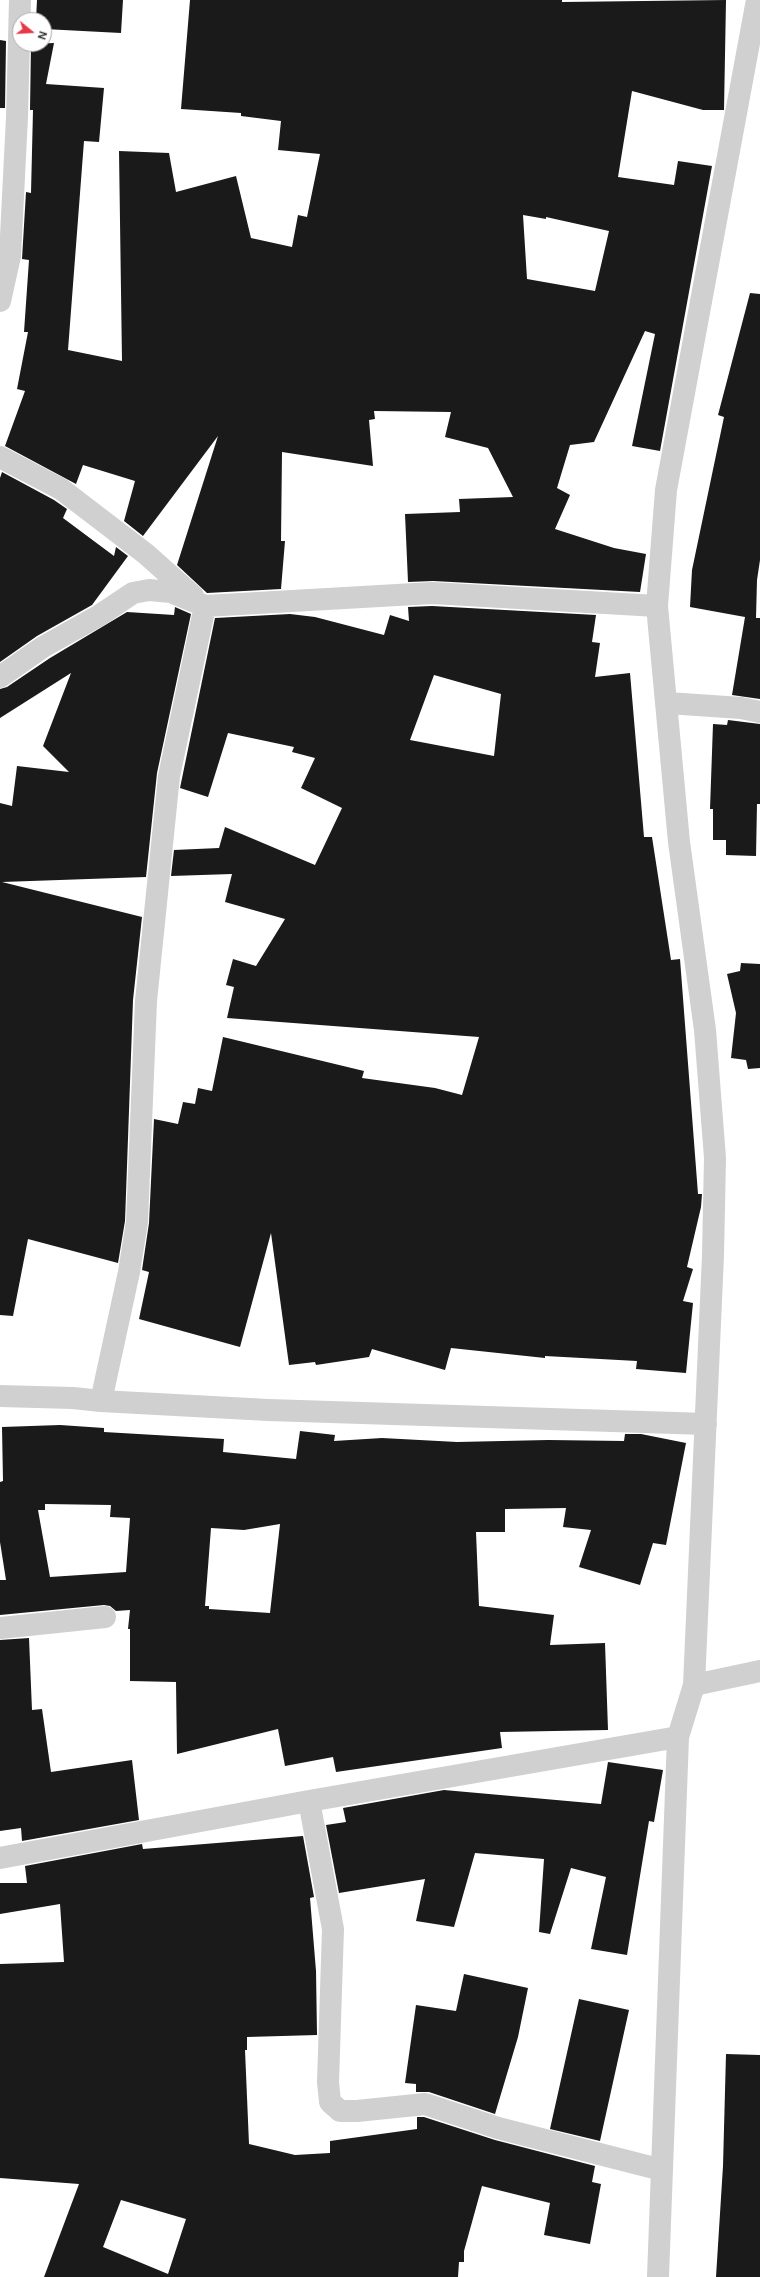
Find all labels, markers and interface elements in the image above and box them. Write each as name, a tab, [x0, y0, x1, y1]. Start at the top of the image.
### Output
north arrow	[12, 12, 52, 52]
text: N	[35, 29, 50, 41]

